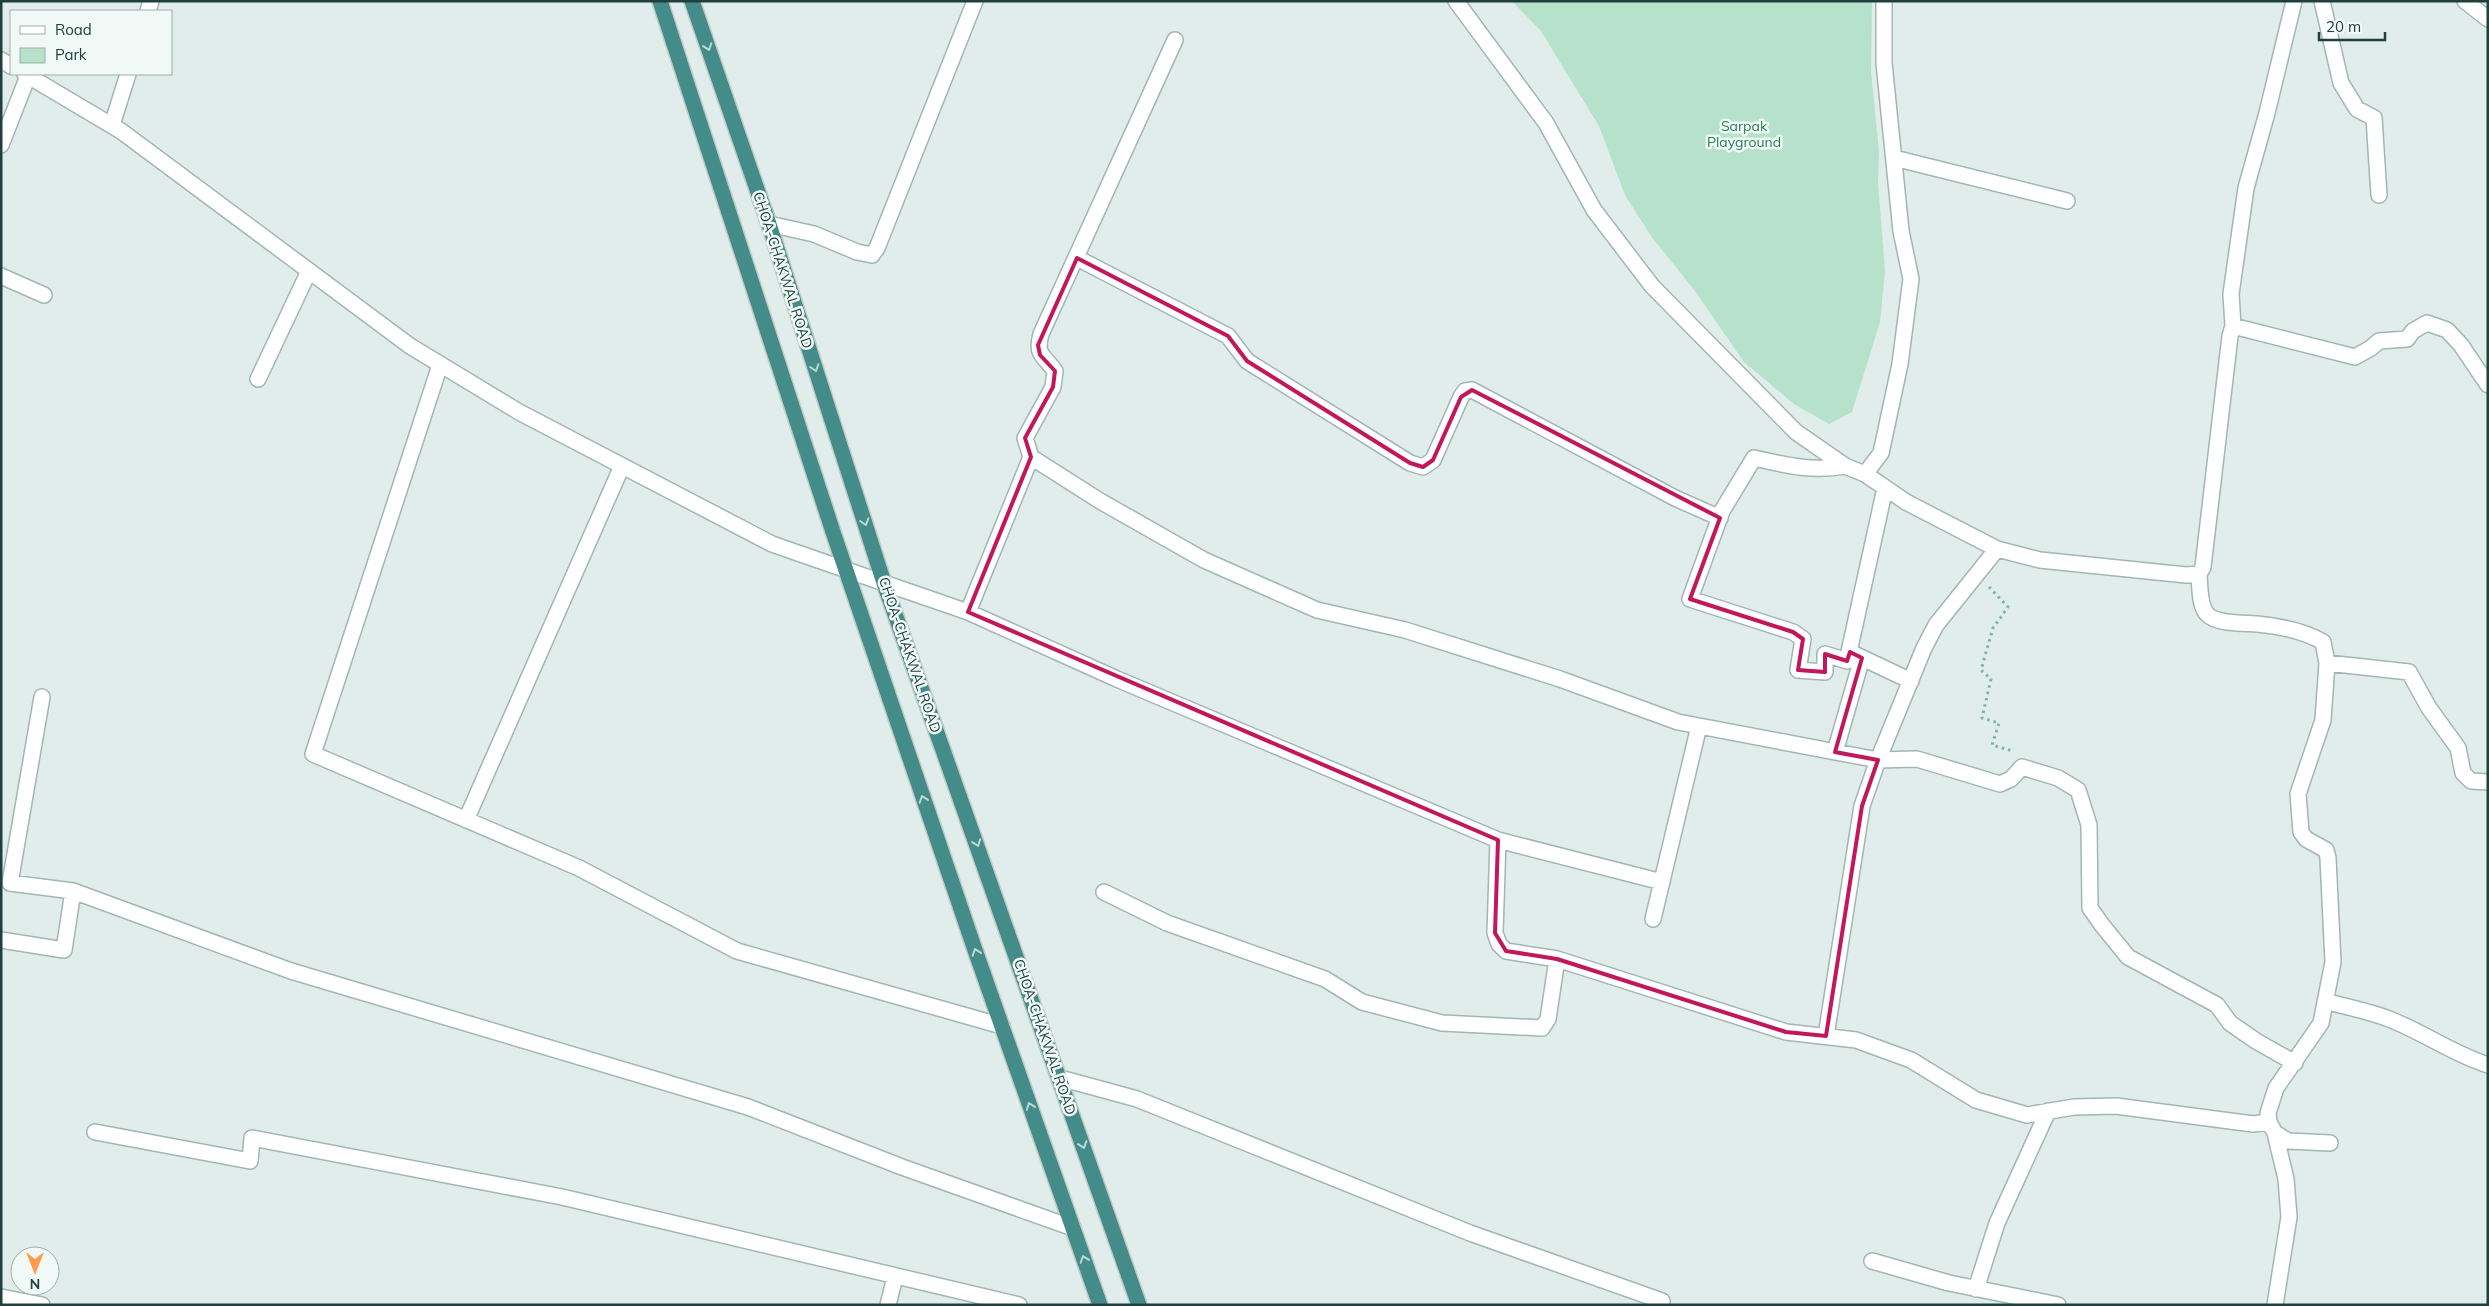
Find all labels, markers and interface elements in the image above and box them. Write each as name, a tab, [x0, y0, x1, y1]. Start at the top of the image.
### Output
legend	[10, 10, 172, 75]
scale bar	[2319, 10, 2385, 42]
text: 20 m	[2326, 17, 2361, 36]
text: Road	[55, 20, 92, 39]
one-way arrow	[702, 43, 712, 51]
text: Park	[55, 45, 87, 64]
park label: Sarpak Playground	[1707, 117, 1781, 151]
street label: CHOA-CHAKWAL ROAD	[749, 189, 817, 351]
one-way arrow	[809, 363, 819, 371]
one-way arrow	[859, 518, 869, 526]
street label: CHOA-CHAKWAL ROAD	[875, 575, 945, 735]
one-way arrow	[919, 795, 929, 803]
one-way arrow	[971, 838, 981, 847]
one-way arrow	[972, 949, 982, 957]
street label: CHOA-CHAKWAL ROAD	[1010, 957, 1080, 1117]
one-way arrow	[1026, 1102, 1036, 1110]
one-way arrow	[1078, 1140, 1088, 1149]
north arrow	[10, 1246, 60, 1296]
one-way arrow	[1080, 1255, 1090, 1264]
text: N	[30, 1275, 40, 1293]

